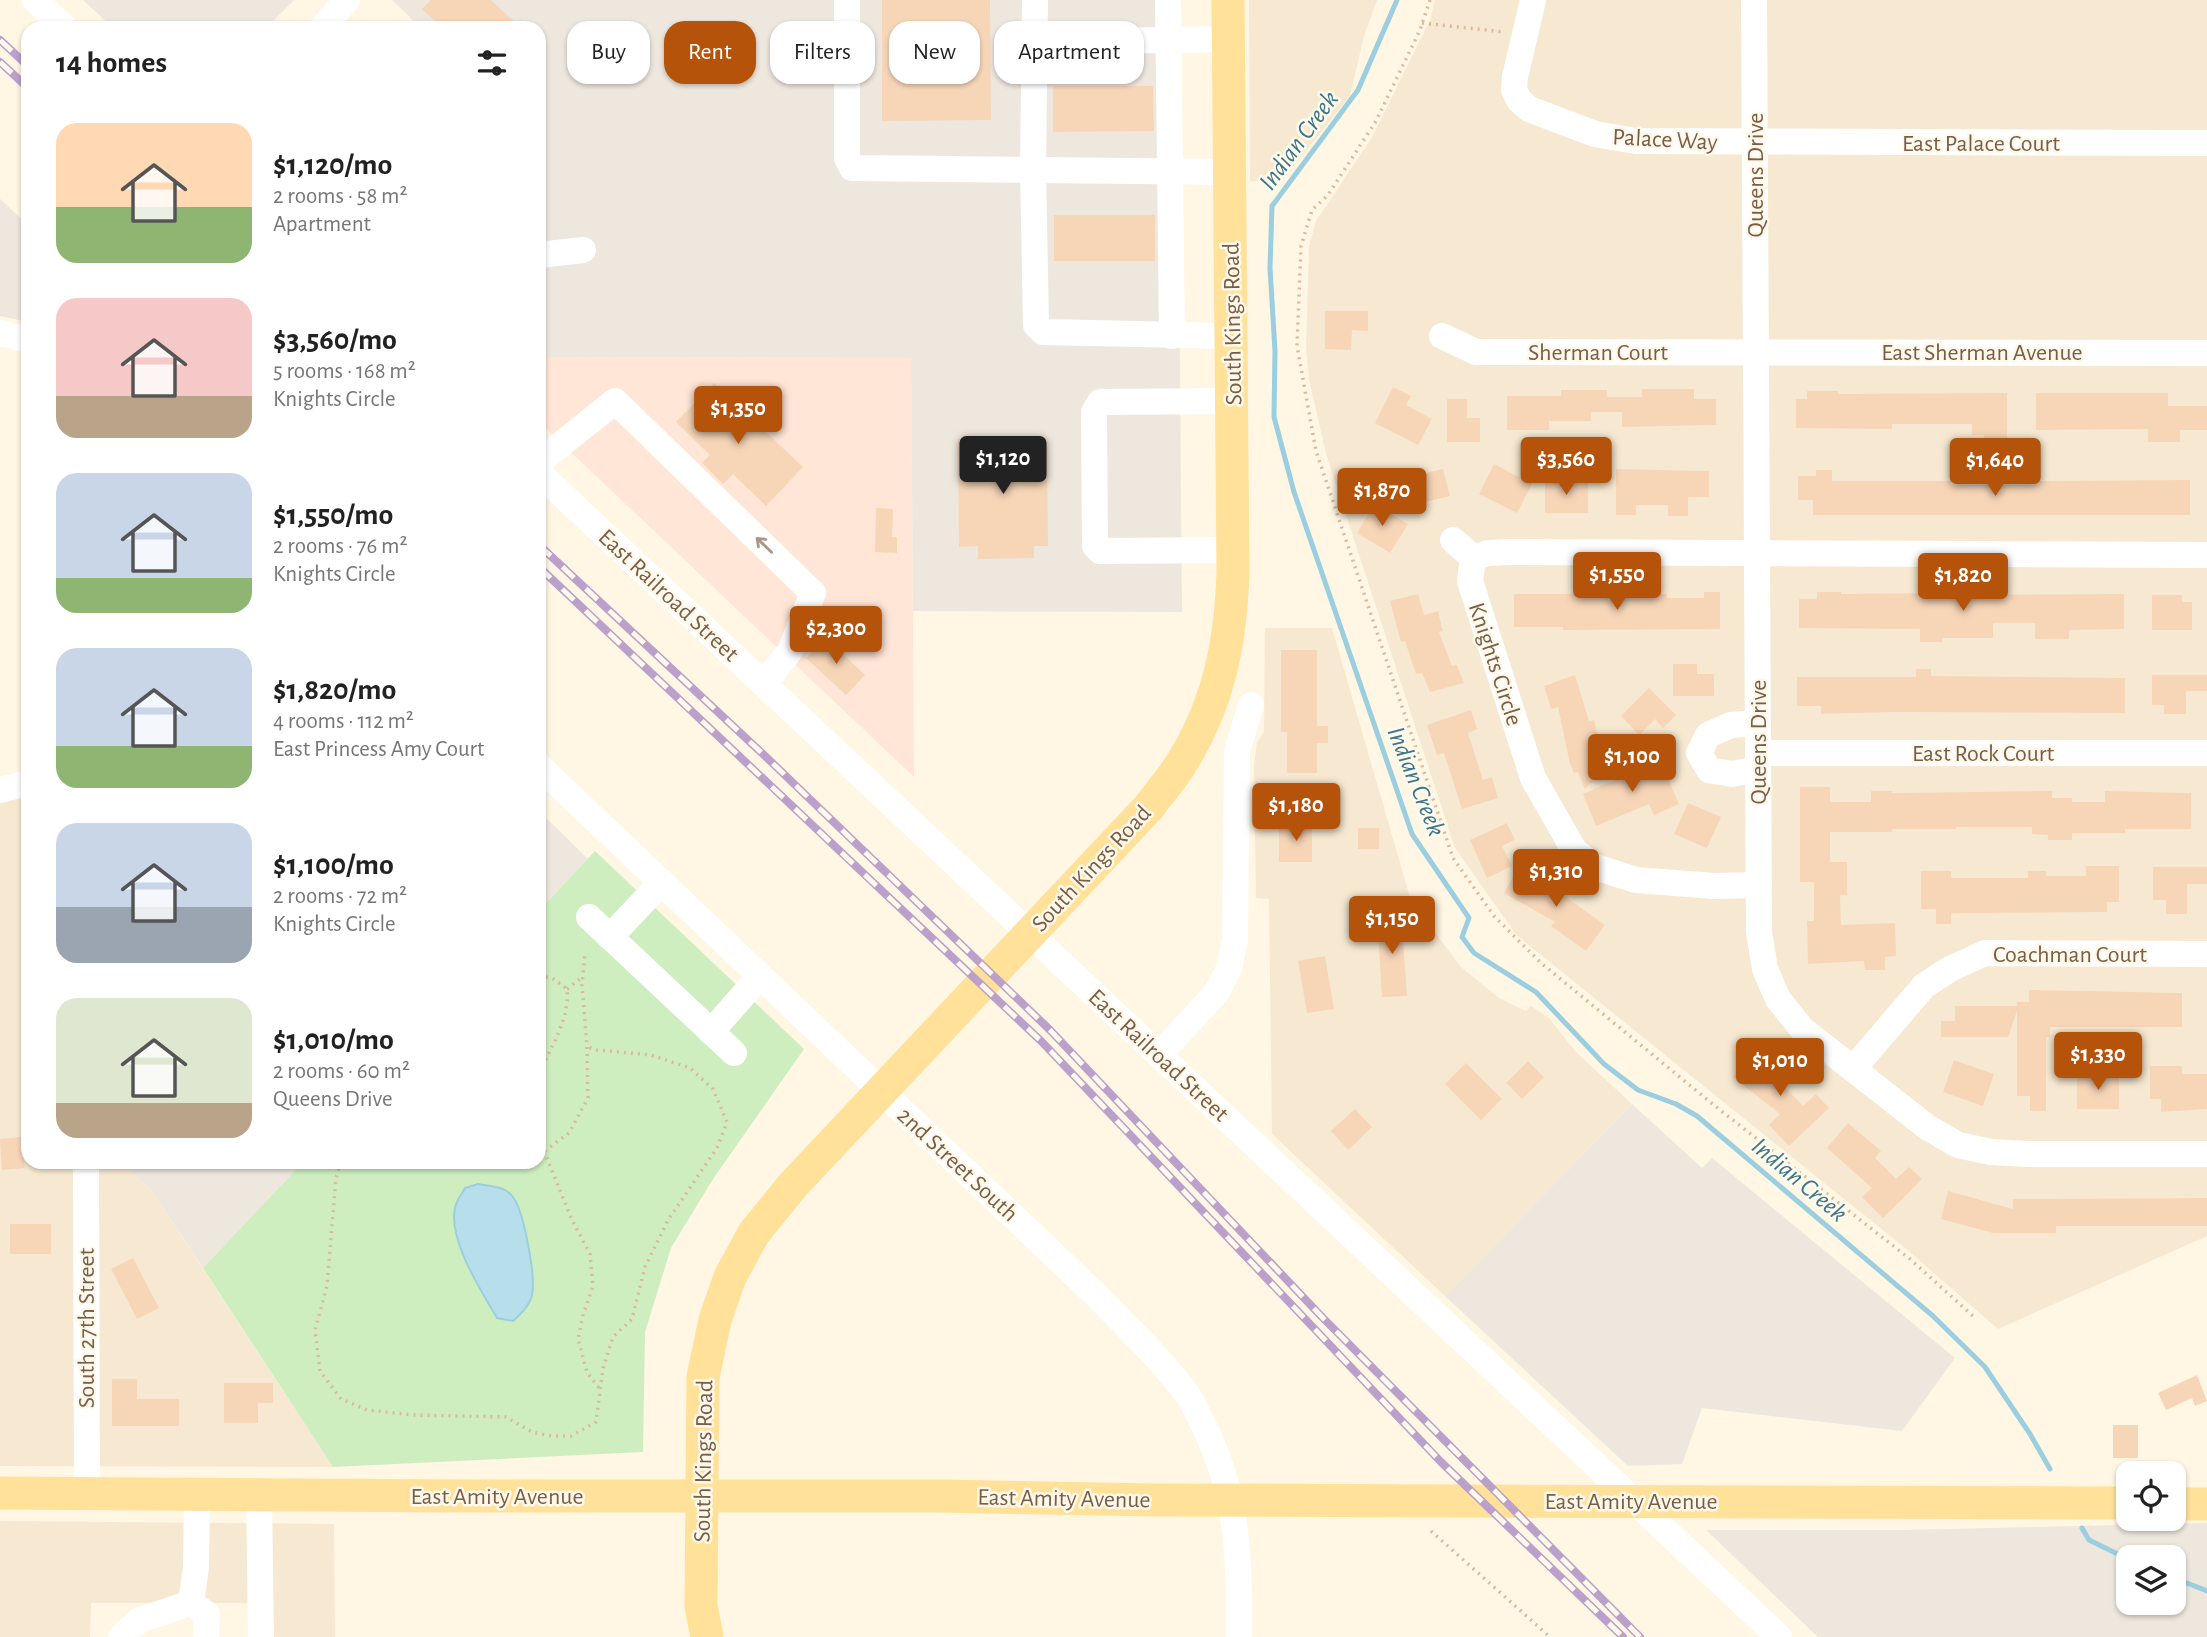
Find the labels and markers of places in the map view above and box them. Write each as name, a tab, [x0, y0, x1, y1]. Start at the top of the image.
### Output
pin: $1,350	[681, 386, 795, 446]
pin: $1,120	[946, 436, 1060, 496]
pin: $3,560	[1509, 438, 1623, 497]
pin: $1,640	[1938, 438, 2052, 498]
pin: $1,870	[1325, 468, 1439, 528]
pin: $1,550	[1560, 552, 1674, 612]
pin: $1,820	[1906, 554, 2020, 613]
pin: $2,300	[779, 606, 893, 666]
pin: $1,100	[1575, 734, 1689, 794]
pin: $1,180	[1239, 784, 1353, 843]
pin: $1,310	[1499, 850, 1613, 909]
pin: $1,150	[1335, 897, 1449, 956]
pin: $1,330	[2041, 1032, 2155, 1092]
pin: $1,010	[1723, 1038, 1837, 1098]

